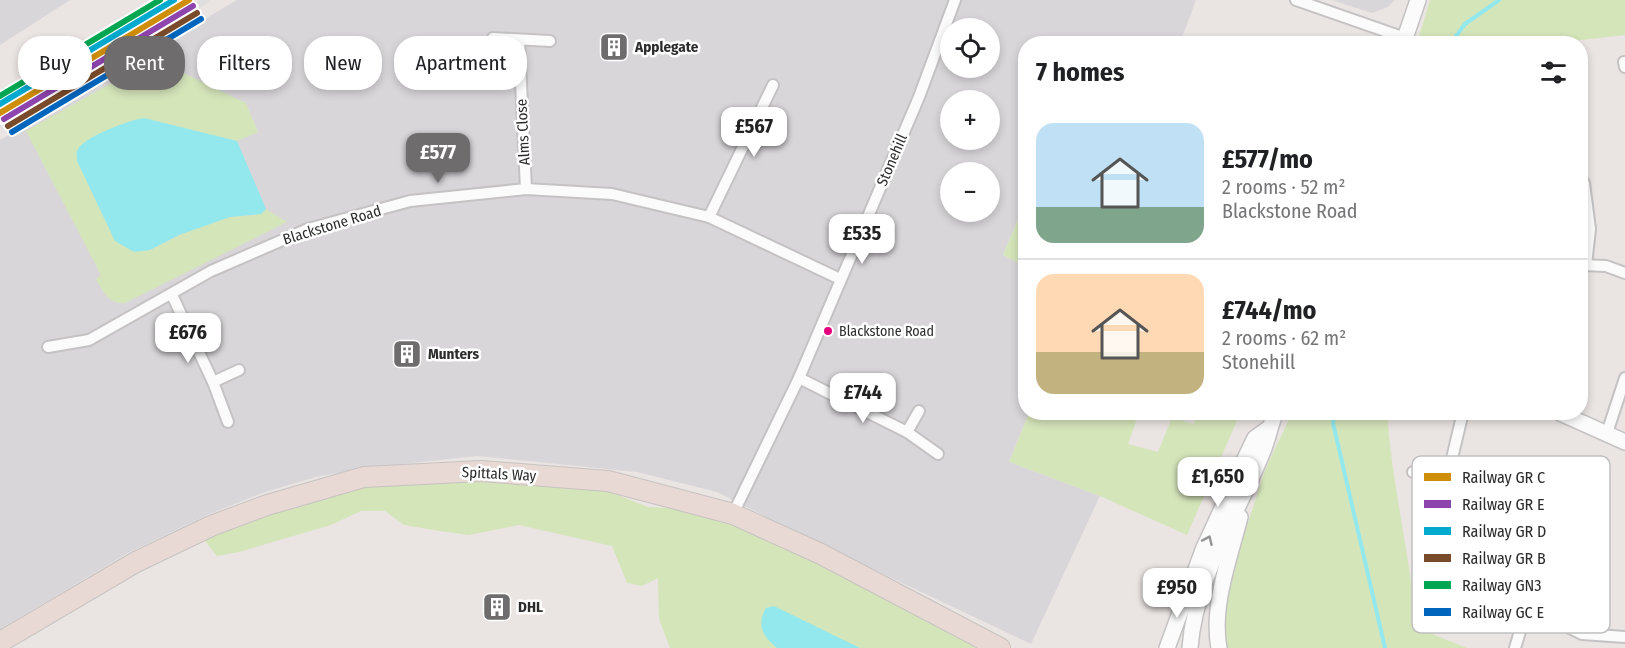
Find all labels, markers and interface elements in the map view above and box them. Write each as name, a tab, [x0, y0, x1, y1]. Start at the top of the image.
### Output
map controls	[940, 18, 1000, 222]
button: locate	[940, 18, 1000, 78]
building icon: Applegate	[598, 31, 630, 63]
chip: Buy	[18, 36, 92, 90]
chip: Rent	[104, 36, 185, 90]
chip: Filters	[197, 36, 292, 90]
chip: New	[304, 36, 382, 90]
chip: Apartment	[394, 36, 527, 90]
place label: Applegate	[634, 38, 699, 56]
icon: filters	[1537, 56, 1570, 89]
text: 7 homes	[1036, 57, 1124, 88]
button: +	[940, 90, 1000, 150]
street label: Alms Close	[512, 98, 534, 166]
pin: £567	[718, 107, 790, 158]
text: £567	[735, 114, 773, 138]
street label: Stonehill	[873, 131, 911, 189]
pin: £577	[402, 133, 474, 184]
text: £577	[420, 140, 456, 164]
text: £577/mo	[1222, 144, 1313, 175]
icon: home	[1084, 147, 1156, 219]
button: −	[940, 162, 1000, 222]
text: 2 rooms · 52 m²	[1222, 175, 1346, 199]
text: Blackstone Road	[1222, 199, 1358, 223]
street label: Blackstone Road	[281, 202, 383, 248]
pin: £535	[826, 214, 898, 265]
text: £535	[843, 221, 881, 245]
text: £744/mo	[1222, 295, 1316, 326]
icon: home	[1084, 298, 1156, 370]
pin: £676	[152, 313, 224, 364]
text: £676	[169, 320, 207, 344]
place label: Blackstone Road	[839, 323, 934, 340]
marker: Blackstone Road	[822, 325, 834, 337]
text: 2 rooms · 62 m²	[1222, 326, 1346, 350]
building icon: Munters	[391, 338, 423, 370]
place label: Munters	[428, 345, 479, 363]
text: Stonehill	[1222, 350, 1295, 374]
pin: £744	[827, 373, 899, 424]
text: £744	[844, 380, 882, 404]
legend	[1412, 456, 1610, 633]
pin: £1,650	[1169, 457, 1267, 508]
street label: Spittals Way	[461, 463, 537, 485]
text: £1,650	[1192, 464, 1245, 488]
text: Railway GR C	[1462, 468, 1545, 487]
text: Railway GR E	[1462, 495, 1545, 514]
text: Railway GR D	[1462, 522, 1546, 541]
one-way arrow	[1200, 536, 1212, 547]
text: Railway GR B	[1462, 549, 1546, 568]
pin: £950	[1141, 568, 1213, 619]
text: £950	[1157, 575, 1197, 599]
text: Railway GN3	[1462, 576, 1542, 595]
building icon: DHL	[481, 591, 513, 623]
place label: DHL	[518, 598, 543, 616]
text: Railway GC E	[1462, 603, 1544, 622]

